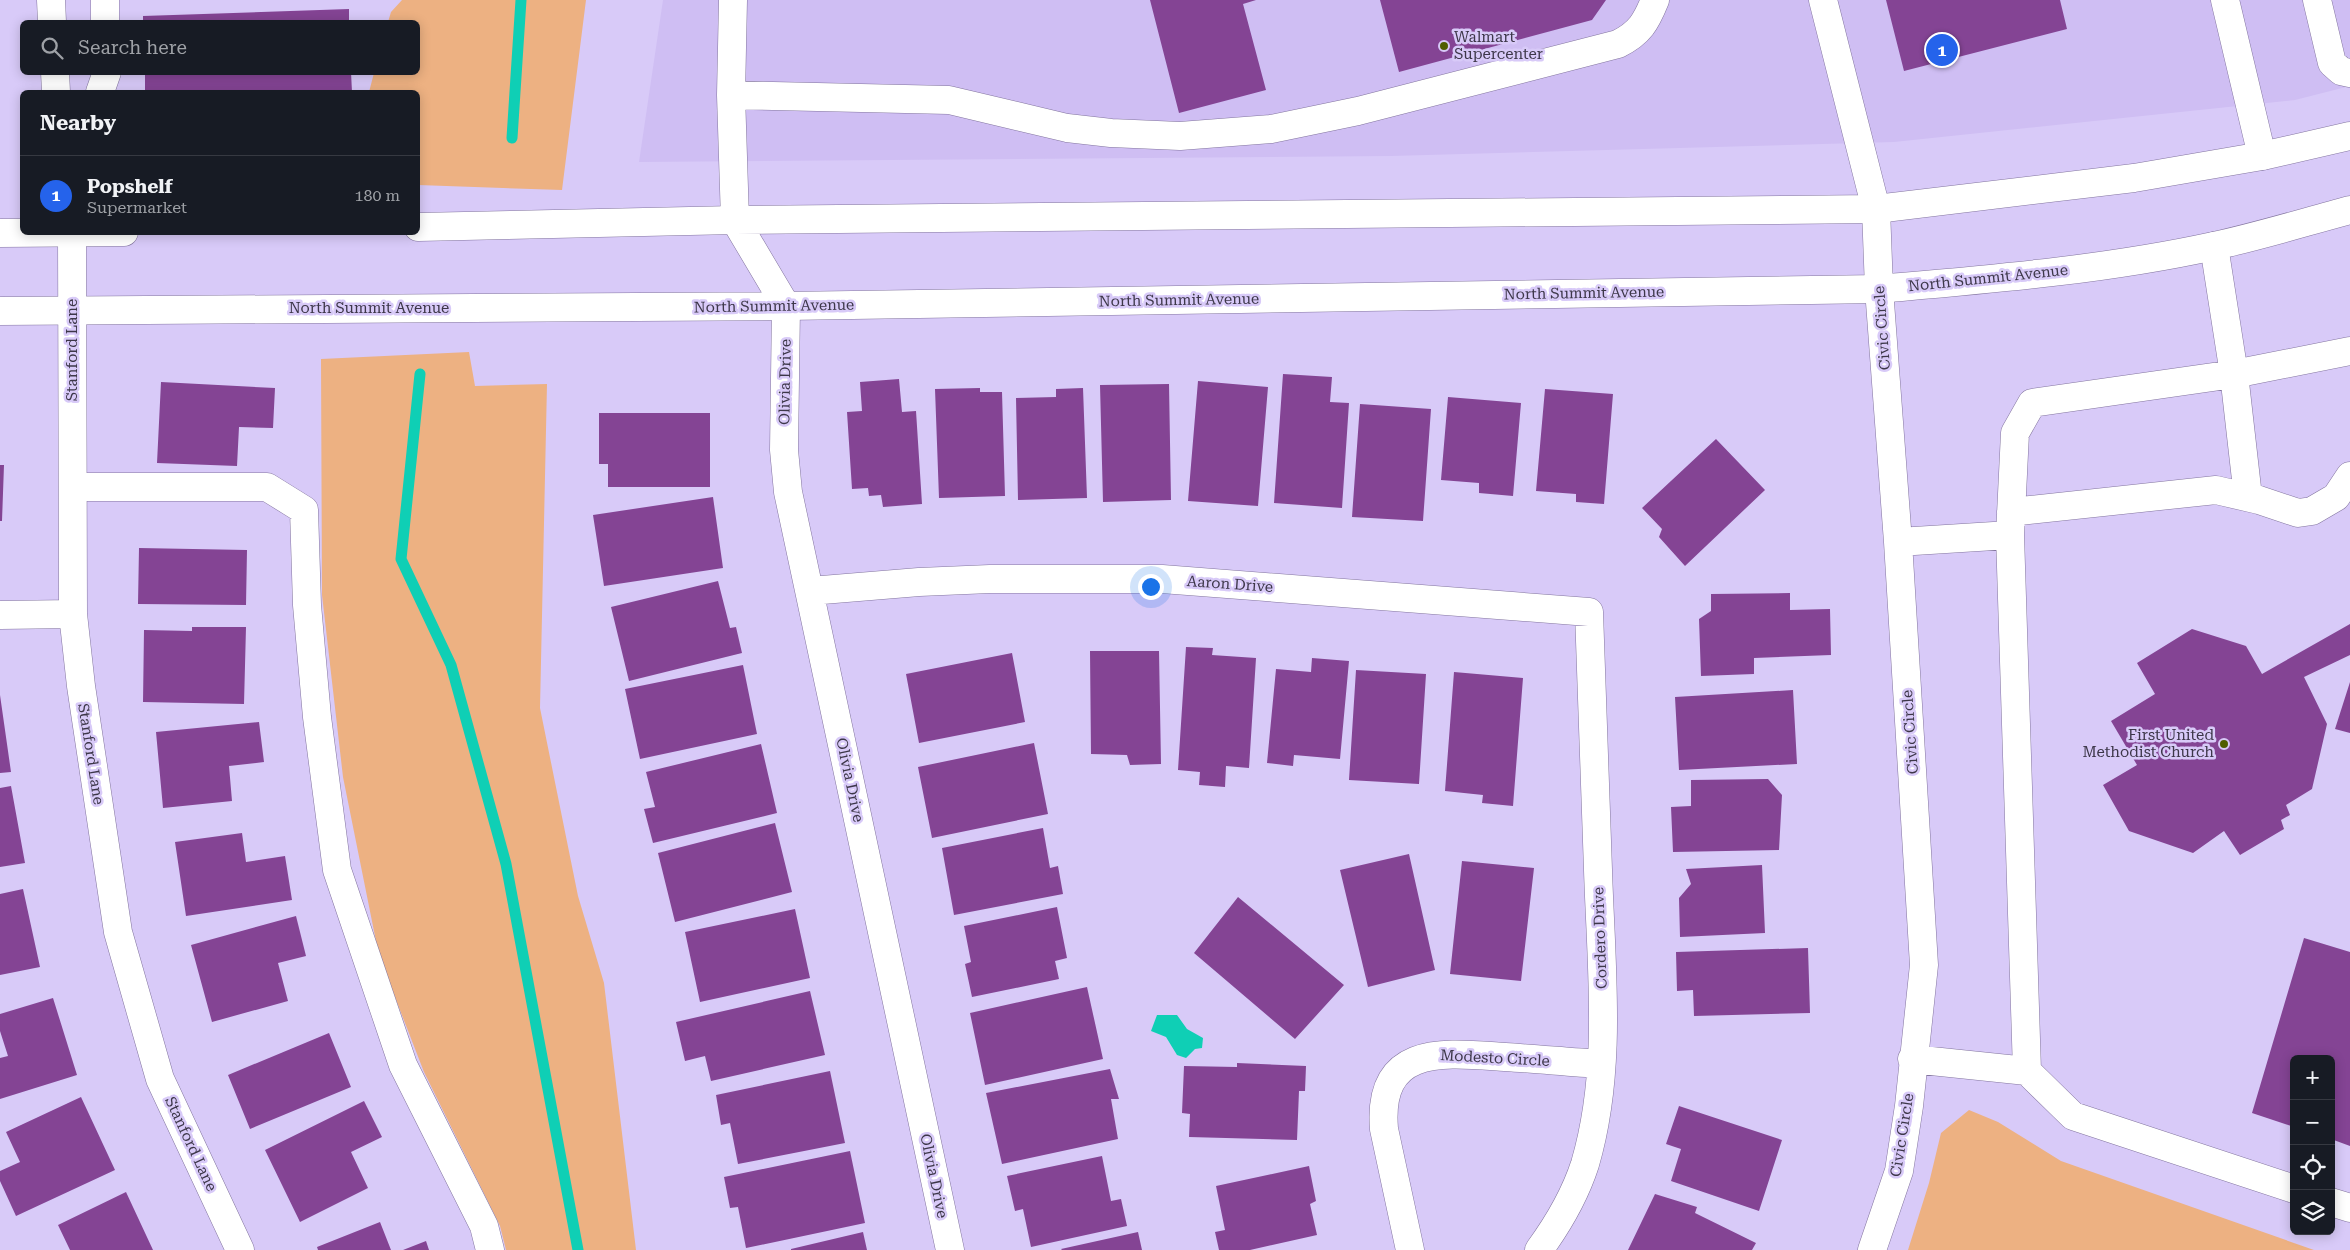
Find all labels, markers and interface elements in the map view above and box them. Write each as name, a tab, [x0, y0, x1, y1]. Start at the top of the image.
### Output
search box	[20, 20, 420, 75]
place label: Walmart Supercenter	[1454, 28, 1543, 63]
pin: 1	[1926, 31, 1958, 69]
icon: search	[38, 34, 66, 62]
text: Search here	[78, 36, 187, 59]
marker: Walmart Supercenter	[1438, 40, 1450, 52]
text: Nearby	[40, 111, 116, 135]
text: Popshelf	[87, 175, 173, 198]
text: 1	[52, 186, 60, 205]
text: 180 m	[354, 186, 400, 205]
text: Supermarket	[87, 198, 187, 217]
street label: North Summit Avenue	[1907, 261, 2069, 295]
street label: North Summit Avenue	[1504, 283, 1664, 303]
street label: Civic Circle	[1870, 285, 1894, 371]
street label: North Summit Avenue	[1099, 290, 1259, 310]
street label: North Summit Avenue	[694, 296, 854, 316]
street label: Stanford Lane	[63, 299, 81, 401]
street label: North Summit Avenue	[289, 299, 449, 317]
street label: Olivia Drive	[775, 339, 795, 425]
street label: Aaron Drive	[1186, 572, 1274, 596]
your location	[1138, 574, 1164, 600]
street label: Civic Circle	[1898, 689, 1922, 775]
street label: Stanford Lane	[74, 702, 108, 806]
place label: First United Methodist Church	[2082, 726, 2214, 761]
street label: Olivia Drive	[832, 736, 868, 824]
marker: First United Methodist Church	[2218, 738, 2230, 750]
street label: Cordero Drive	[1589, 887, 1611, 989]
street label: Modesto Circle	[1440, 1046, 1550, 1070]
map controls	[2290, 1055, 2335, 1235]
button: +	[2290, 1055, 2335, 1100]
street label: Civic Circle	[1887, 1092, 1917, 1178]
street label: Stanford Lane	[161, 1094, 221, 1194]
button: −	[2290, 1100, 2335, 1145]
street label: Olivia Drive	[916, 1132, 952, 1220]
button: locate	[2290, 1145, 2335, 1190]
button: layers	[2290, 1190, 2335, 1235]

